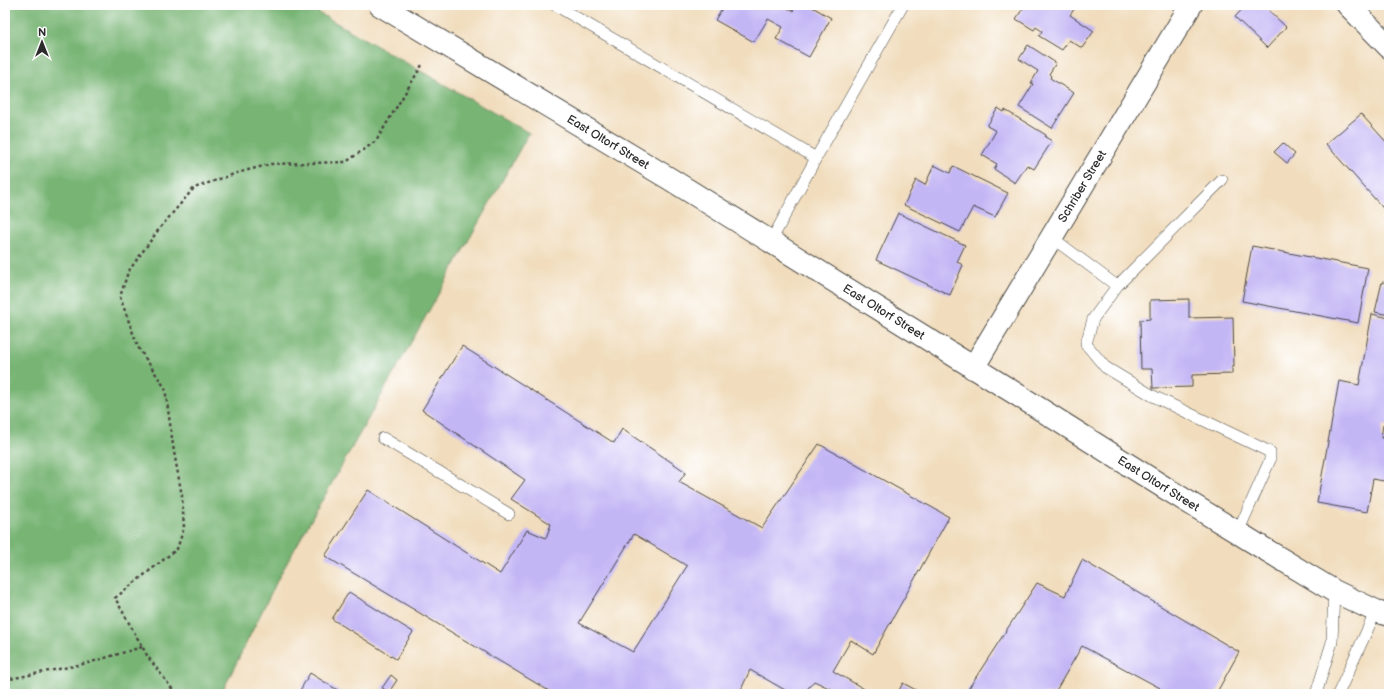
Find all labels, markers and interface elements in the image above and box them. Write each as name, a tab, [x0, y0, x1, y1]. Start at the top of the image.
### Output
north arrow	[22, 22, 62, 62]
text: N	[38, 26, 46, 39]
street label: East Oltorf Street	[564, 112, 652, 173]
street label: Schriber Street	[1055, 147, 1110, 225]
street label: East Oltorf Street	[840, 281, 928, 344]
street label: East Oltorf Street	[1115, 453, 1202, 515]

